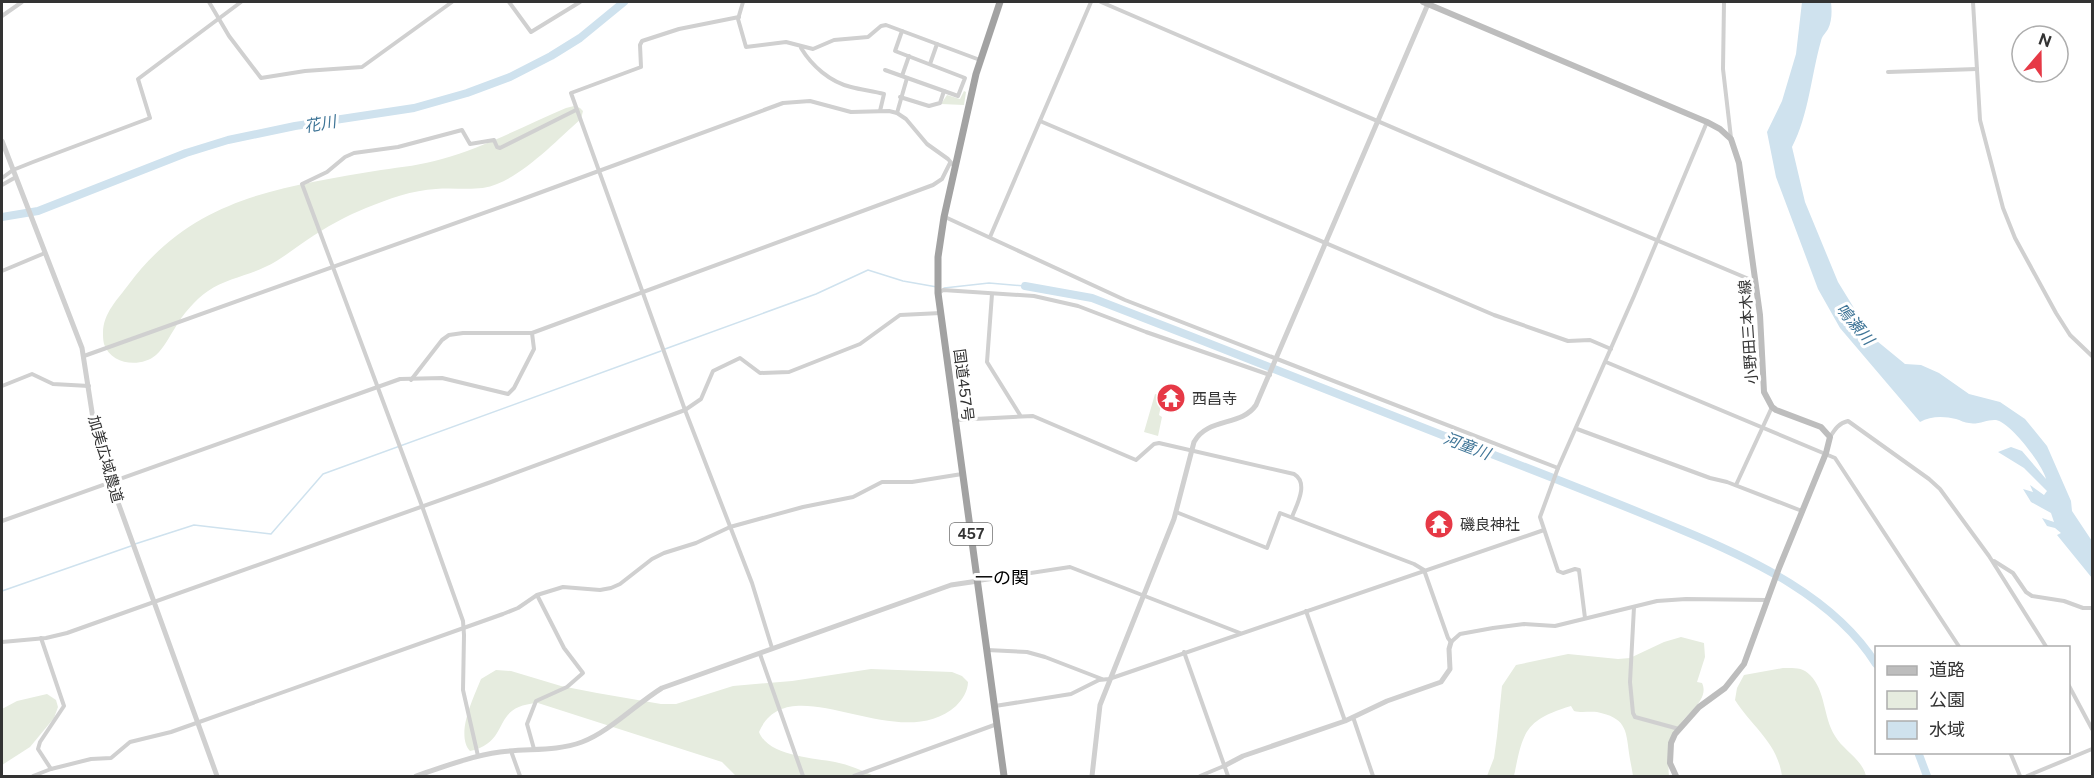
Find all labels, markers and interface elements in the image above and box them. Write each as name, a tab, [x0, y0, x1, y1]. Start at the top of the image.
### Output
north arrow	[2010, 24, 2070, 84]
text: N	[2036, 29, 2054, 51]
water label: 花川	[303, 112, 339, 136]
street label: 小野田三本木線	[1736, 279, 1760, 385]
water label: 鳴瀬川	[1832, 300, 1879, 350]
street label: 国道457号	[951, 348, 977, 422]
temple icon: 西昌寺	[1155, 382, 1187, 414]
place label: 西昌寺	[1192, 390, 1237, 407]
street label: 加美広域農道	[85, 413, 127, 505]
water label: 河童川	[1441, 429, 1495, 464]
temple icon: 磯良神社	[1423, 508, 1455, 540]
place label: 磯良神社	[1460, 516, 1520, 533]
road number: 457	[950, 523, 992, 545]
district label: 一の関	[975, 567, 1029, 588]
legend	[1875, 646, 2070, 754]
text: 道路	[1929, 659, 1965, 680]
text: 公園	[1929, 689, 1965, 710]
text: 水域	[1929, 719, 1965, 740]

